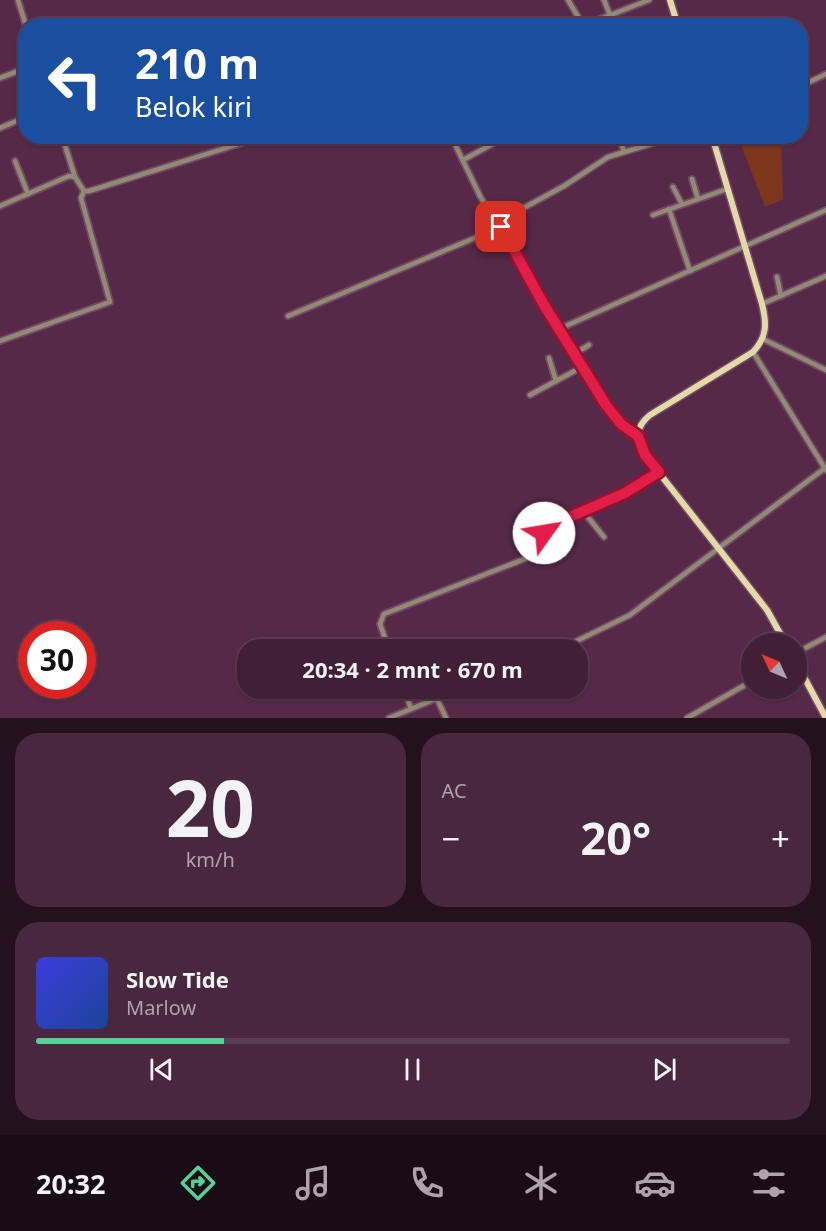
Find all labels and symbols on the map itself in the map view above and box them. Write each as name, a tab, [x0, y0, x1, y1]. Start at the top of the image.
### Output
pin	[475, 201, 526, 252]
position arrow	[512, 501, 576, 565]
speed limit sign: 30	[18, 621, 96, 699]
north arrow	[741, 633, 807, 699]

